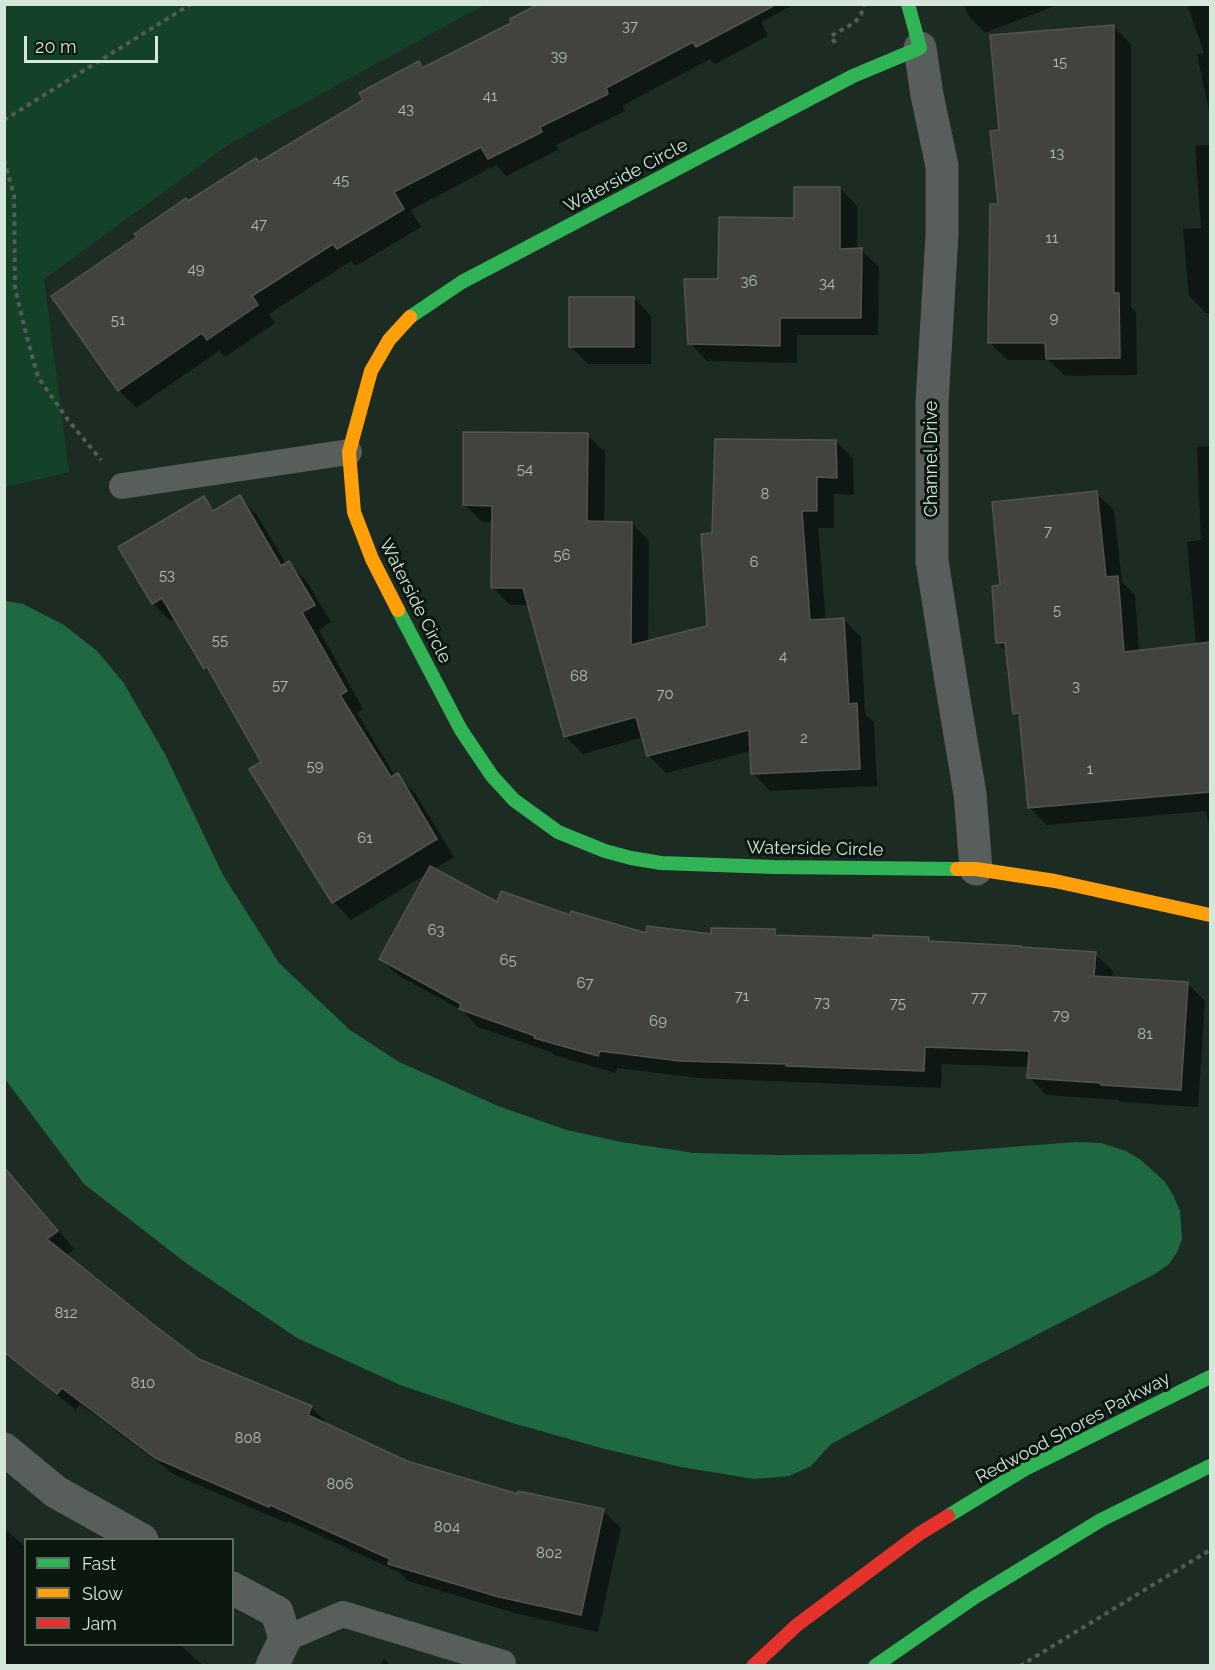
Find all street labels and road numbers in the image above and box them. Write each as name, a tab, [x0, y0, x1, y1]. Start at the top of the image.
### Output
street label: Waterside Circle	[560, 134, 692, 218]
street label: Channel Drive	[921, 401, 943, 517]
street label: Waterside Circle	[374, 535, 456, 667]
street label: Waterside Circle	[746, 837, 884, 861]
street label: Redwood Shores Parkway	[972, 1367, 1174, 1489]

